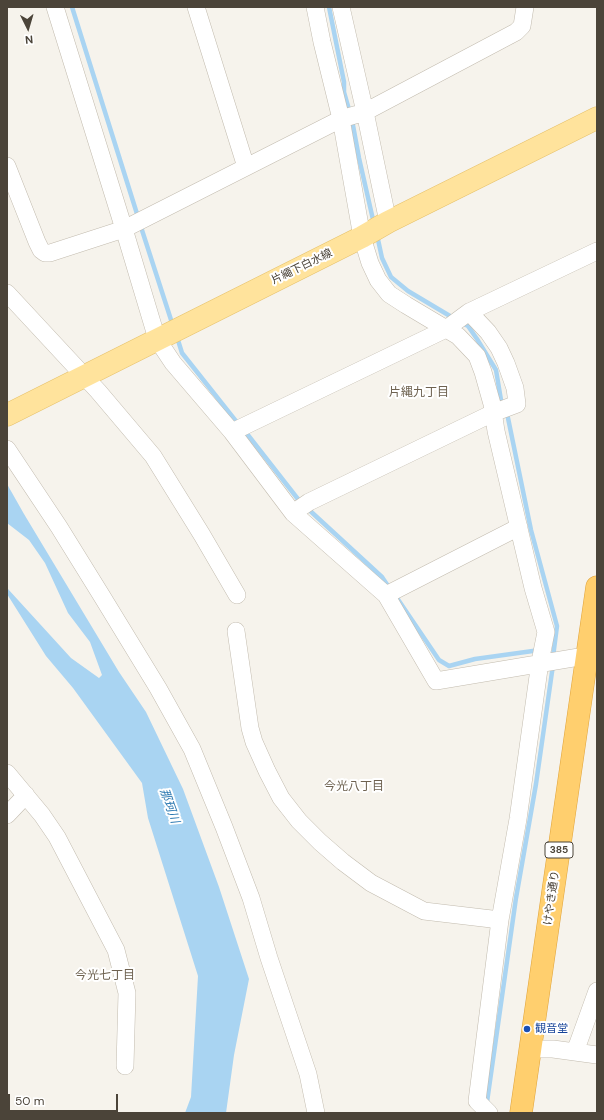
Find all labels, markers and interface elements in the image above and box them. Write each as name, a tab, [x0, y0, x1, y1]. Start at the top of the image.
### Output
north arrow	[8, 8, 48, 48]
text: N	[24, 33, 34, 47]
street label: 片繩下白水線	[269, 247, 335, 287]
district label: 片縄九丁目	[389, 386, 449, 400]
district label: 今光八丁目	[324, 780, 384, 794]
water label: 那珂川	[156, 787, 182, 825]
road number: 385	[545, 842, 573, 858]
street label: けやき通り	[542, 870, 562, 926]
district label: 今光七丁目	[75, 969, 135, 983]
place label: 観音堂	[535, 1022, 568, 1036]
marker: 観音堂	[522, 1024, 532, 1034]
scale bar	[10, 1086, 120, 1112]
text: 50 m	[15, 1093, 44, 1109]

